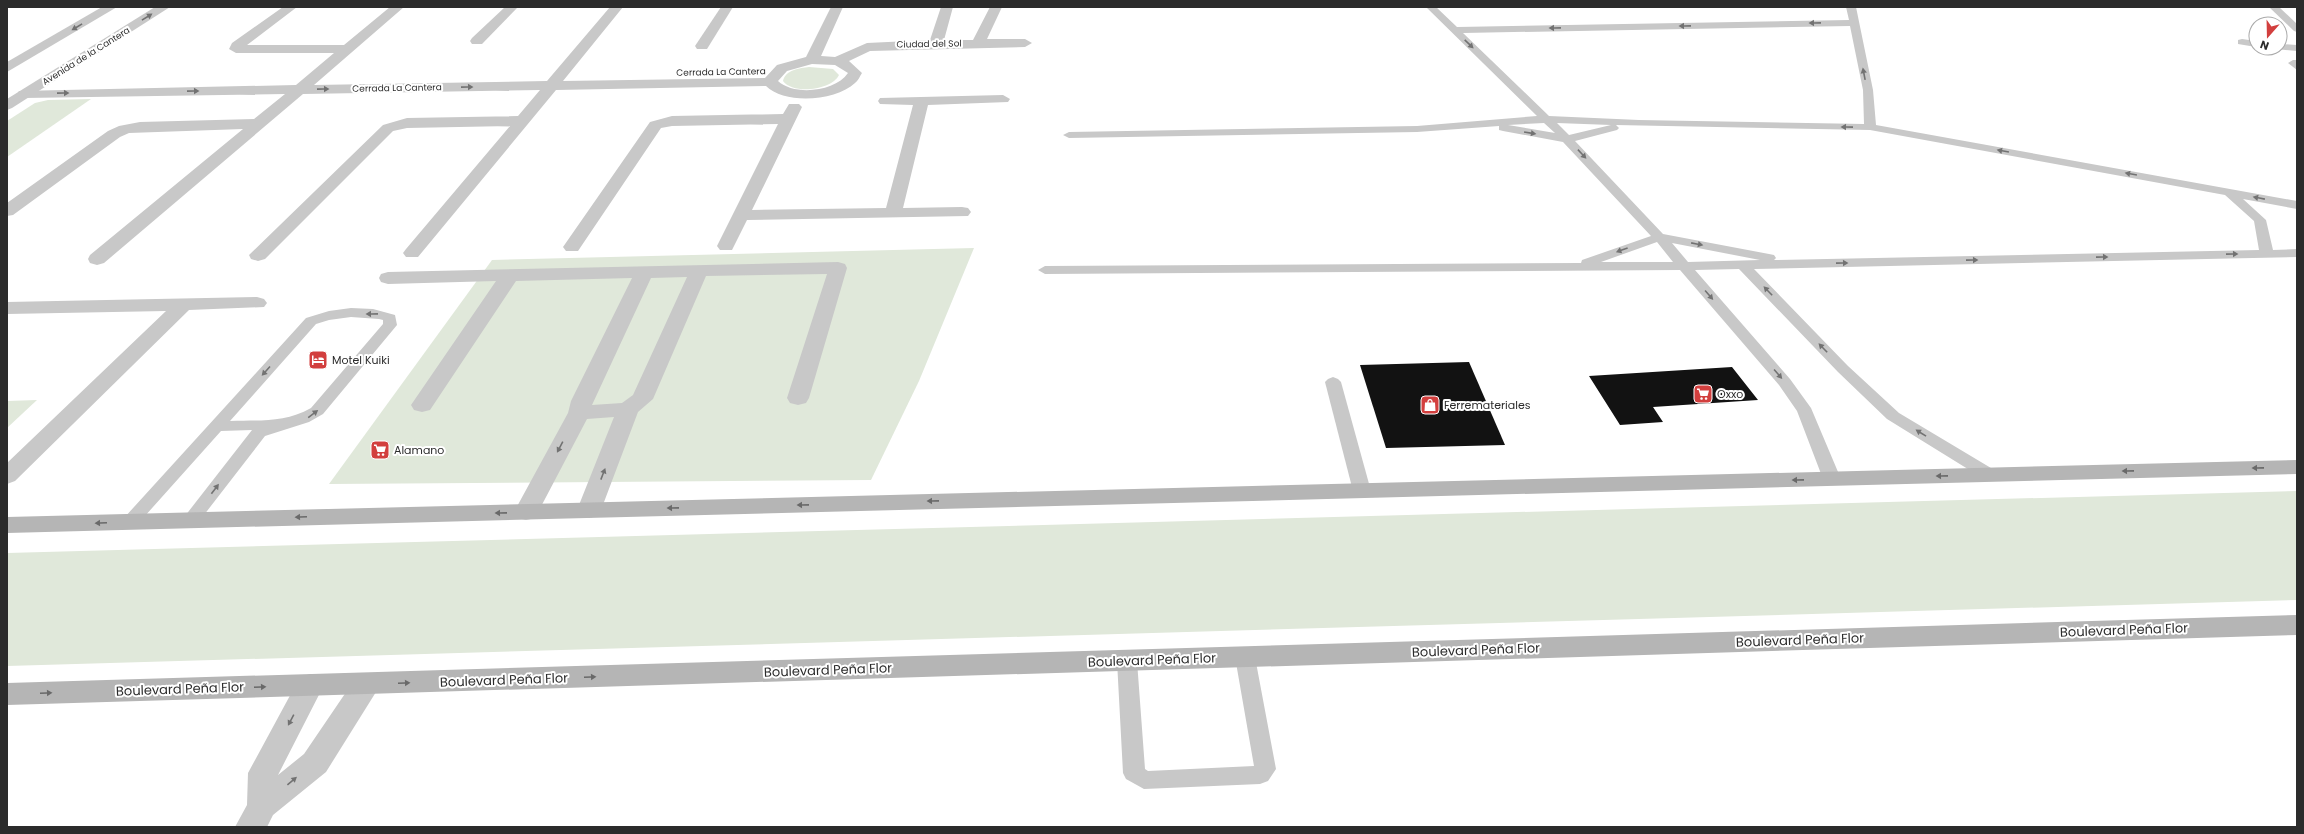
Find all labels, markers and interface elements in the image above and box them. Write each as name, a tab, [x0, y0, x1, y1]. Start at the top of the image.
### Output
one-way arrow	[141, 14, 153, 21]
north arrow	[2248, 16, 2288, 56]
one-way arrow	[1809, 20, 1821, 27]
one-way arrow	[71, 23, 83, 30]
one-way arrow	[1678, 23, 1691, 29]
street label: Avenida de la Cantera	[40, 24, 132, 88]
one-way arrow	[1548, 25, 1561, 31]
text: N	[2258, 36, 2271, 54]
street label: Ciudad del Sol	[896, 37, 962, 51]
one-way arrow	[1464, 39, 1474, 49]
street label: Cerrada La Cantera	[676, 65, 766, 79]
one-way arrow	[1861, 68, 1867, 81]
street label: Cerrada La Cantera	[352, 81, 442, 95]
one-way arrow	[461, 84, 474, 90]
one-way arrow	[317, 86, 330, 92]
one-way arrow	[187, 88, 200, 94]
one-way arrow	[57, 90, 70, 96]
one-way arrow	[1840, 124, 1853, 130]
one-way arrow	[1524, 130, 1536, 136]
one-way arrow	[1997, 148, 2009, 154]
one-way arrow	[1577, 149, 1587, 159]
one-way arrow	[2125, 171, 2137, 177]
one-way arrow	[2253, 194, 2265, 200]
one-way arrow	[1691, 242, 1703, 248]
one-way arrow	[1616, 248, 1628, 254]
one-way arrow	[2226, 251, 2238, 258]
one-way arrow	[2096, 254, 2109, 260]
one-way arrow	[1966, 257, 1979, 263]
one-way arrow	[1836, 260, 1849, 266]
one-way arrow	[1763, 286, 1773, 296]
one-way arrow	[1705, 290, 1714, 301]
one-way arrow	[365, 311, 378, 317]
one-way arrow	[1818, 343, 1828, 353]
hotel icon: Motel Kuiki	[307, 349, 329, 371]
place label: Motel Kuiki	[332, 352, 390, 368]
one-way arrow	[261, 366, 270, 376]
one-way arrow	[1773, 369, 1782, 378]
supermarket icon: Oxxo	[1692, 383, 1714, 405]
place label: Oxxo	[1717, 386, 1743, 402]
shop icon: Ferremateriales	[1419, 394, 1441, 416]
place label: Ferremateriales	[1444, 397, 1531, 413]
one-way arrow	[307, 409, 318, 418]
one-way arrow	[1916, 429, 1926, 437]
supermarket icon: Alamano	[369, 439, 391, 461]
one-way arrow	[557, 441, 564, 453]
place label: Alamano	[394, 442, 444, 458]
one-way arrow	[2251, 465, 2264, 471]
one-way arrow	[600, 468, 606, 480]
one-way arrow	[2122, 468, 2134, 475]
one-way arrow	[1935, 473, 1948, 479]
one-way arrow	[1791, 477, 1804, 483]
one-way arrow	[210, 484, 219, 495]
one-way arrow	[927, 498, 939, 505]
one-way arrow	[796, 502, 809, 508]
one-way arrow	[666, 505, 679, 511]
one-way arrow	[495, 509, 507, 516]
one-way arrow	[295, 514, 307, 521]
one-way arrow	[95, 519, 107, 526]
street label: Boulevard Peña Flor	[2060, 618, 2189, 642]
street label: Boulevard Peña Flor	[1736, 628, 1865, 652]
street label: Boulevard Peña Flor	[1412, 638, 1541, 662]
street label: Boulevard Peña Flor	[1088, 648, 1217, 672]
street label: Boulevard Peña Flor	[764, 658, 893, 682]
street label: Boulevard Peña Flor	[440, 668, 569, 692]
one-way arrow	[584, 674, 597, 680]
street label: Boulevard Peña Flor	[116, 677, 245, 701]
one-way arrow	[398, 679, 410, 686]
one-way arrow	[254, 683, 266, 690]
one-way arrow	[40, 690, 53, 696]
one-way arrow	[288, 714, 295, 725]
one-way arrow	[287, 777, 298, 786]

